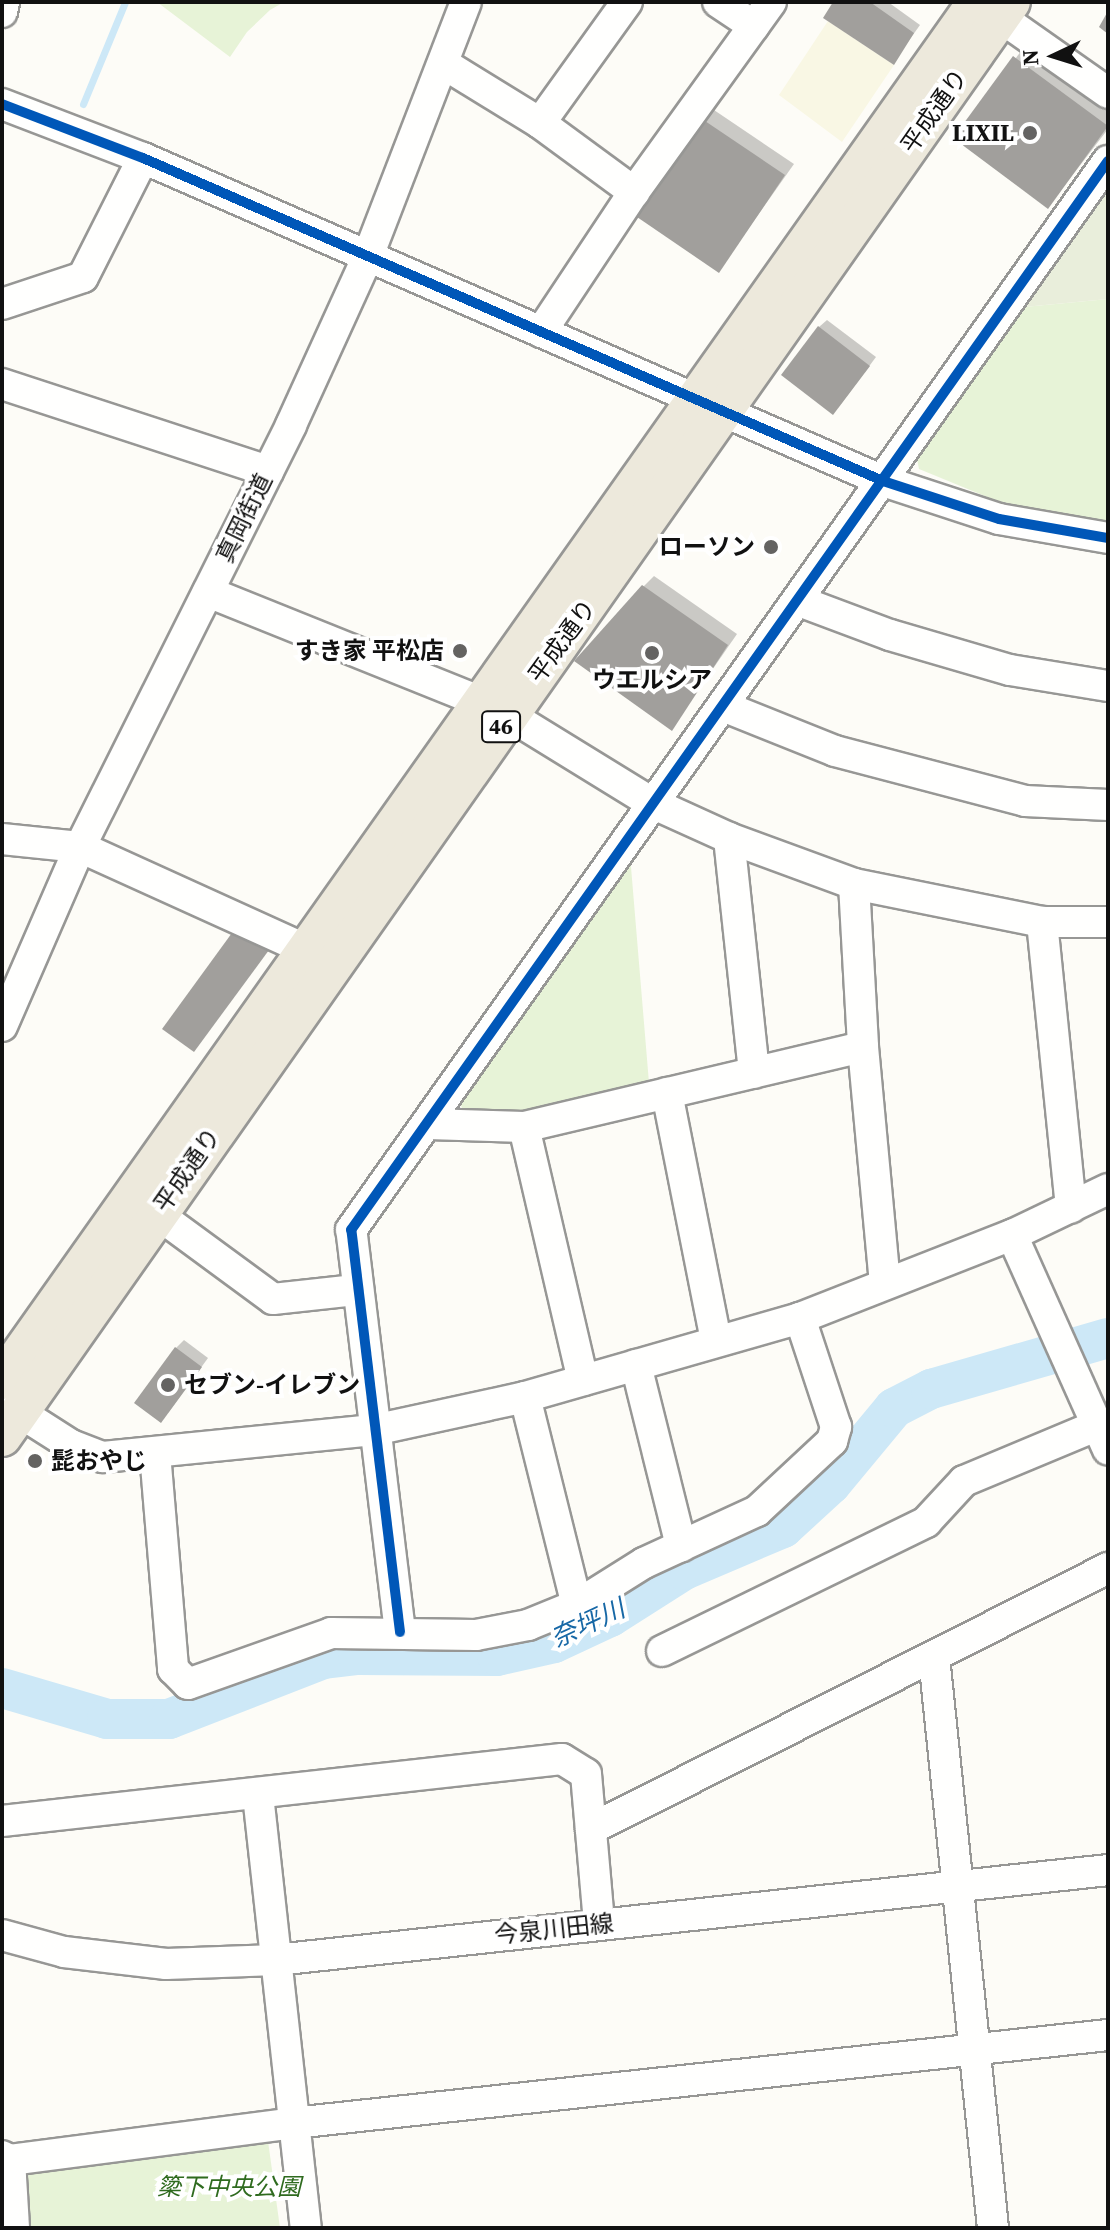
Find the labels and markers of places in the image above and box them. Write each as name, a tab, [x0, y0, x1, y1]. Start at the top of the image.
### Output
place label: LIXIL	[952, 119, 1014, 147]
marker: LIXIL	[1021, 124, 1039, 142]
place label: ローソン	[659, 533, 755, 561]
marker: ローソン	[762, 538, 780, 556]
place label: すき家 平松店	[295, 637, 444, 665]
marker: すき家 平松店	[451, 642, 469, 660]
marker: ウエルシア	[643, 644, 661, 662]
place label: ウエルシア	[592, 666, 712, 694]
place label: セブン-イレブン	[184, 1371, 360, 1399]
marker: セブン-イレブン	[159, 1376, 177, 1394]
place label: 髭おやじ	[51, 1447, 147, 1475]
marker: 髭おやじ	[26, 1452, 44, 1470]

